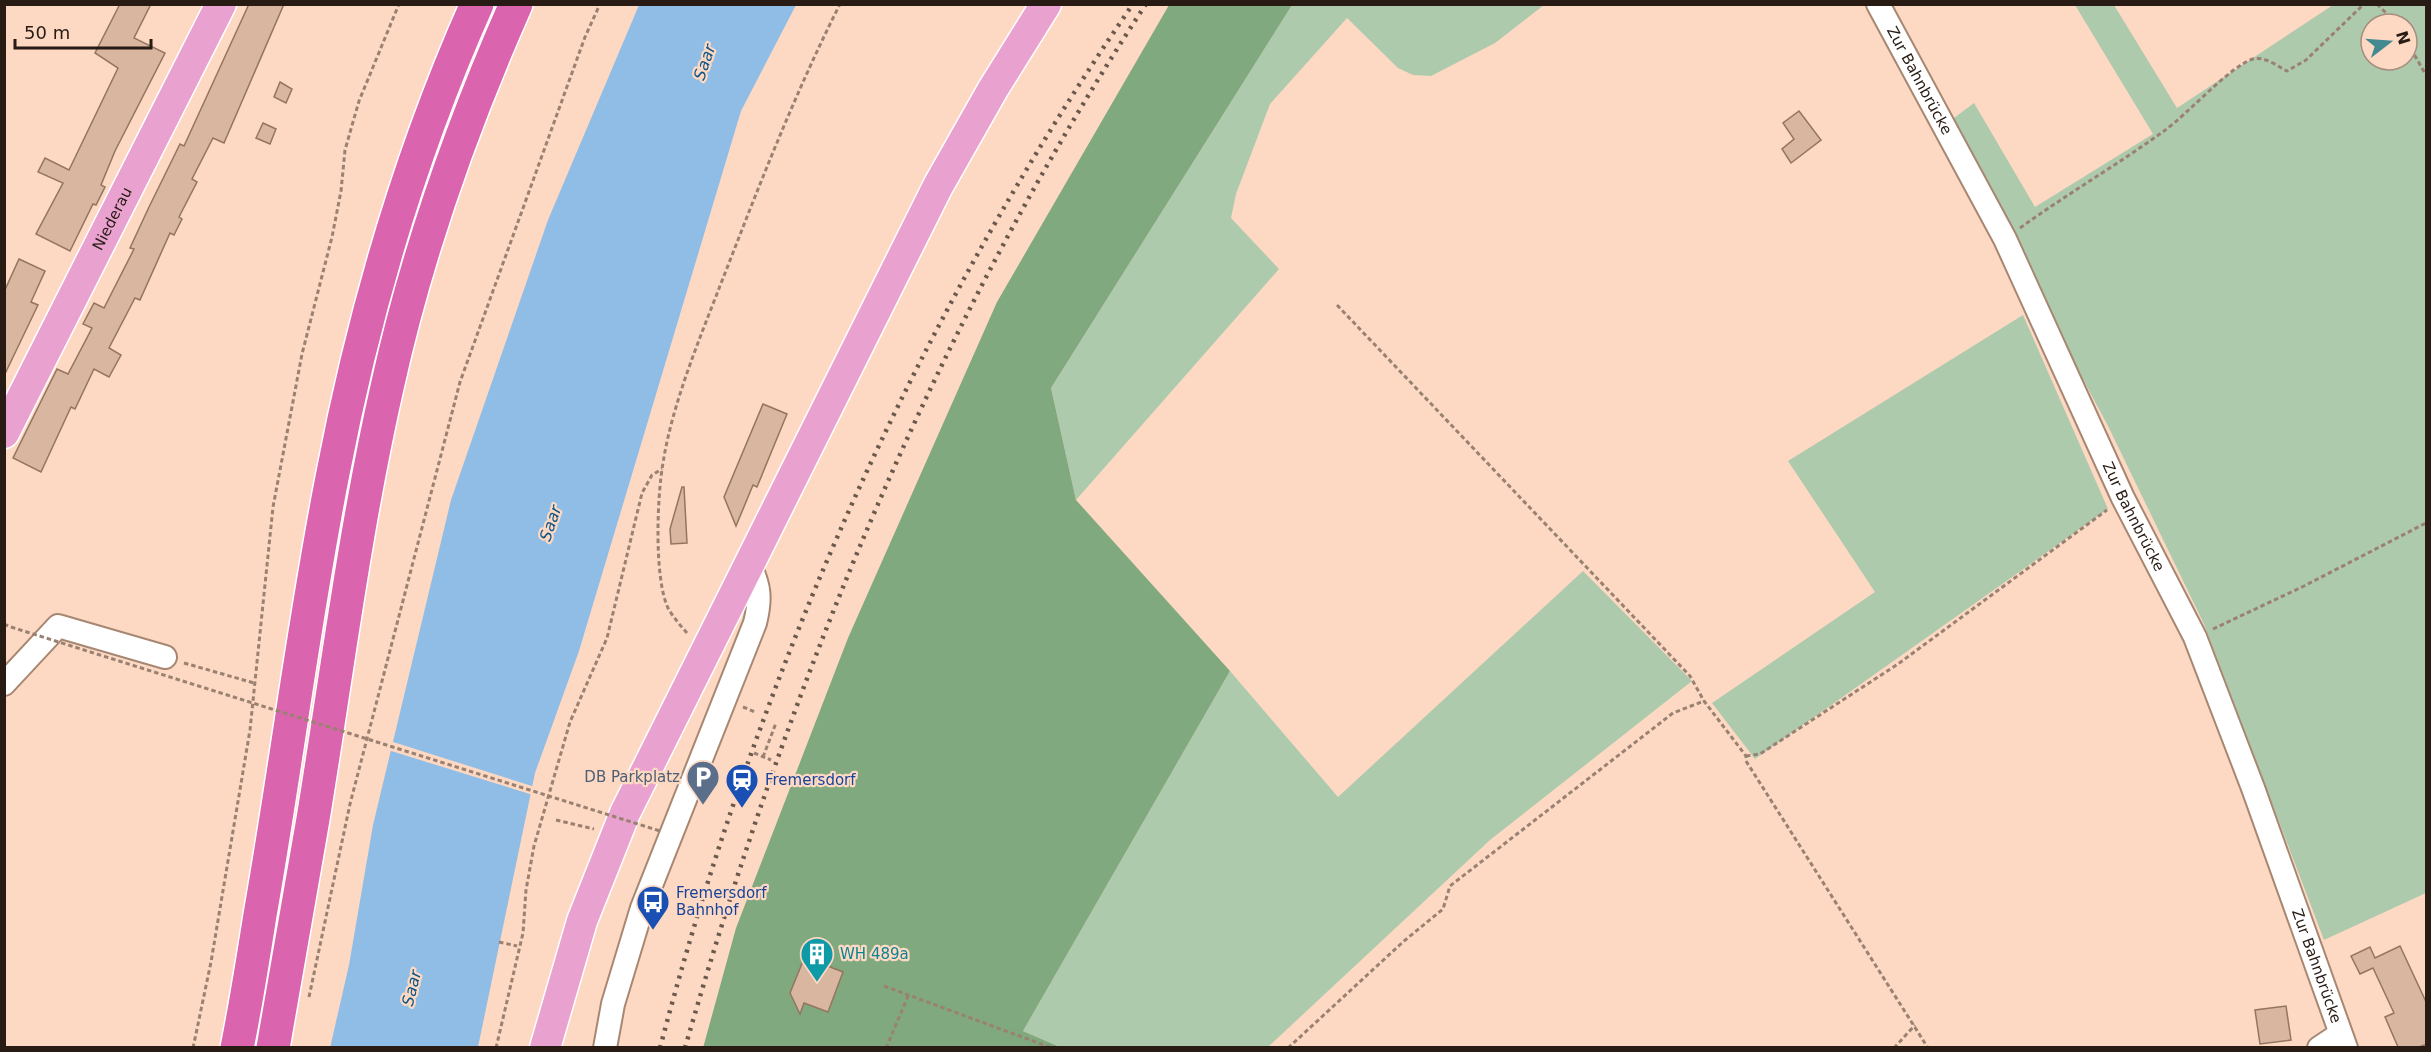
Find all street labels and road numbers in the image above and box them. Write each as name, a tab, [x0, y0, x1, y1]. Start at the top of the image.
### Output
street label: Zur Bahnbrücke	[1883, 23, 1956, 138]
street label: Niederau	[89, 184, 136, 253]
street label: Zur Bahnbrücke	[2099, 459, 2168, 574]
street label: Zur Bahnbrücke	[2288, 906, 2345, 1026]

